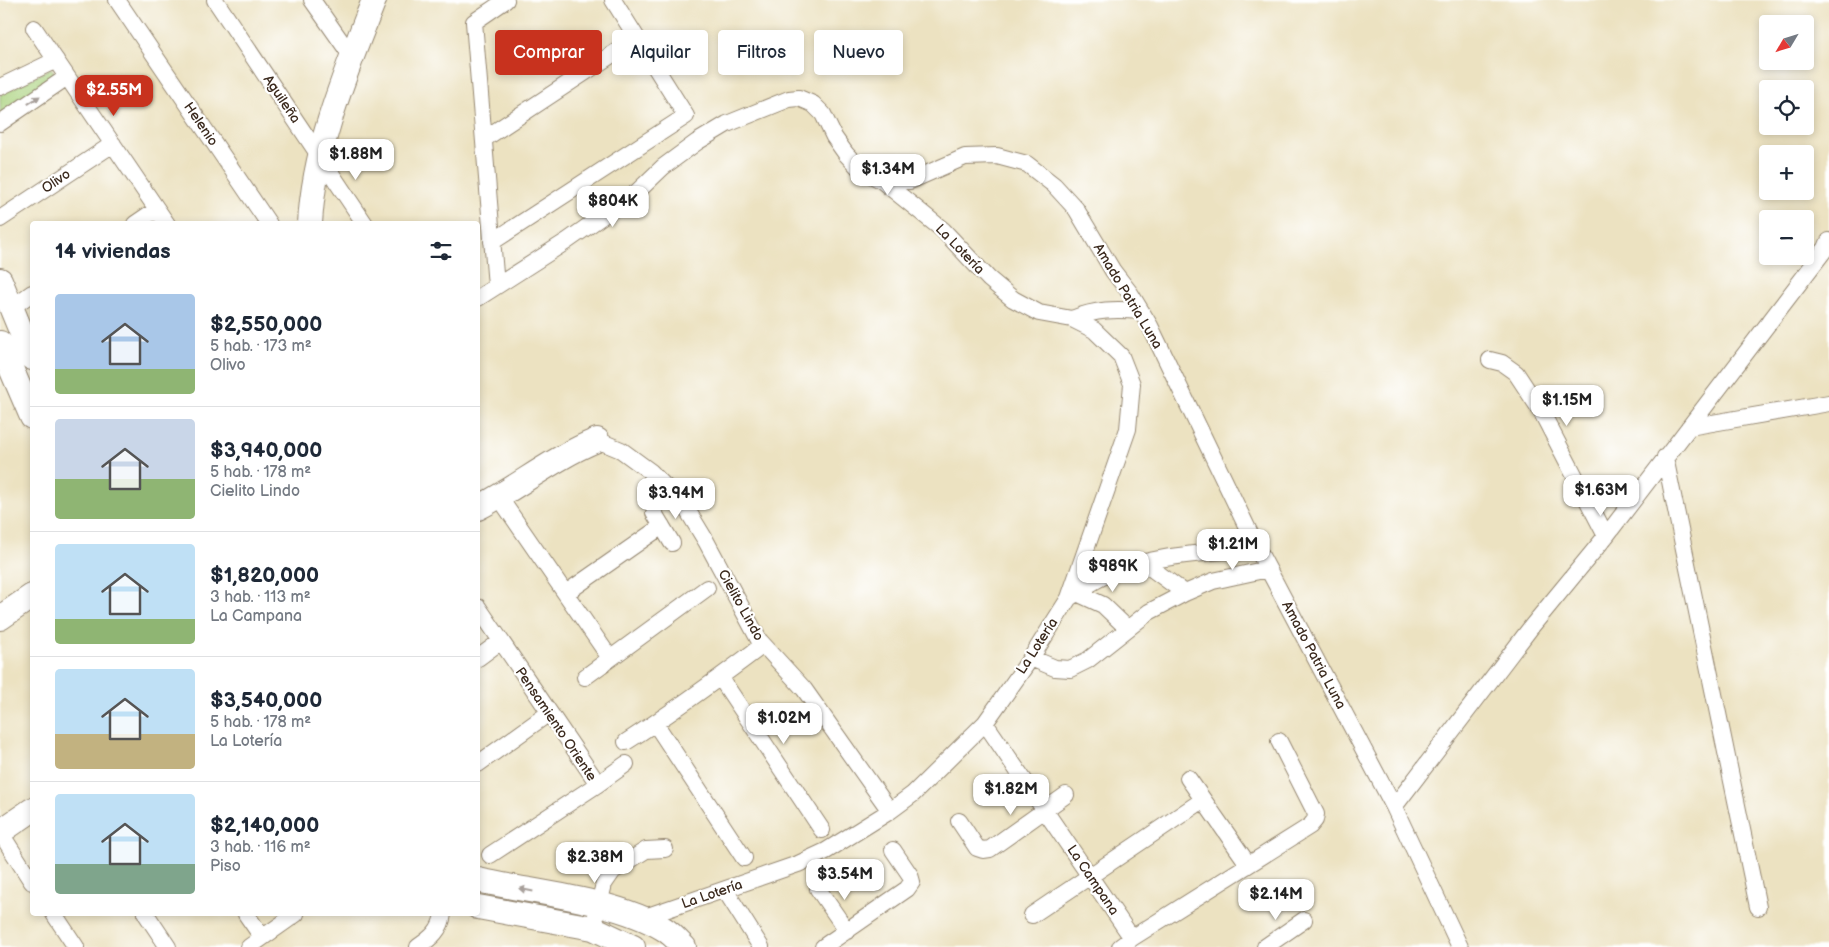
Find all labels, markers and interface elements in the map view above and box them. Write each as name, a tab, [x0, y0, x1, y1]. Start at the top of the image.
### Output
north arrow	[1759, 15, 1814, 70]
map controls	[1759, 15, 1814, 265]
chip: Comprar	[495, 30, 602, 75]
chip: Alquilar	[612, 30, 708, 75]
chip: Filtros	[718, 30, 804, 75]
chip: Nuevo	[814, 30, 903, 75]
street label: Aguileña	[260, 72, 304, 126]
pin: $2.55M	[73, 74, 155, 117]
button: locate	[1759, 80, 1814, 135]
text: $2.55M	[86, 81, 142, 100]
one-way arrow	[27, 95, 40, 105]
street label: Helenio	[180, 99, 222, 149]
pin: $1.88M	[315, 138, 397, 181]
text: $1.88M	[329, 145, 383, 164]
button: +	[1759, 145, 1814, 200]
pin: $1.34M	[847, 154, 929, 196]
text: $1.34M	[861, 160, 915, 179]
street label: Olivo	[38, 165, 74, 197]
pin: $804K	[578, 186, 648, 228]
text: $804K	[588, 192, 638, 211]
button: −	[1759, 210, 1814, 265]
street label: La Lotería	[932, 220, 988, 278]
icon: filters	[427, 237, 455, 265]
text: 14 viviendas	[55, 239, 171, 264]
street label: Amado Patria Luna	[1090, 240, 1166, 352]
text: $2,550,000	[210, 312, 322, 337]
icon: home	[95, 314, 155, 374]
text: 5 hab. · 173 m²	[210, 337, 312, 356]
text: Olivo	[210, 356, 246, 375]
pin: $1.15M	[1526, 384, 1608, 427]
text: $1.15M	[1542, 391, 1592, 410]
text: $3,940,000	[210, 438, 322, 463]
icon: home	[95, 439, 155, 499]
text: 5 hab. · 178 m²	[210, 463, 311, 482]
pin: $1.63M	[1560, 474, 1642, 517]
pin: $3.94M	[635, 478, 717, 520]
text: $1.63M	[1574, 481, 1628, 500]
text: Cielito Lindo	[210, 482, 300, 501]
text: $3.94M	[648, 484, 704, 503]
pin: $1.21M	[1192, 528, 1274, 571]
text: $1.21M	[1208, 535, 1258, 554]
pin: $989K	[1078, 550, 1148, 593]
text: $989K	[1088, 557, 1138, 576]
text: $1,820,000	[210, 563, 319, 588]
icon: home	[95, 564, 155, 624]
street label: Cielito Lindo	[714, 566, 768, 644]
text: 3 hab. · 113 m²	[210, 588, 311, 607]
street label: Amado Patria Luna	[1278, 598, 1350, 712]
text: La Campana	[210, 607, 302, 626]
street label: La Lotería	[1013, 615, 1061, 677]
street label: Pensamiento Oriente	[512, 664, 600, 784]
text: $3,540,000	[210, 688, 322, 713]
icon: home	[95, 689, 155, 749]
pin: $1.02M	[743, 702, 825, 745]
text: $1.02M	[757, 709, 811, 728]
text: 5 hab. · 178 m²	[210, 713, 311, 732]
text: La Lotería	[210, 732, 282, 751]
pin: $1.82M	[970, 774, 1052, 816]
text: $1.82M	[984, 780, 1038, 799]
text: $2,140,000	[210, 813, 319, 838]
icon: home	[95, 814, 155, 874]
text: 3 hab. · 116 m²	[210, 838, 311, 857]
pin: $2.38M	[554, 842, 636, 884]
street label: La Campana	[1063, 842, 1123, 918]
text: $2.38M	[567, 848, 623, 867]
text: Piso	[210, 857, 241, 876]
pin: $3.54M	[804, 858, 886, 901]
text: $3.54M	[817, 865, 873, 884]
street label: La Lotería	[679, 876, 745, 912]
pin: $2.14M	[1235, 878, 1317, 921]
text: $2.14M	[1249, 885, 1303, 904]
one-way arrow	[518, 886, 533, 894]

